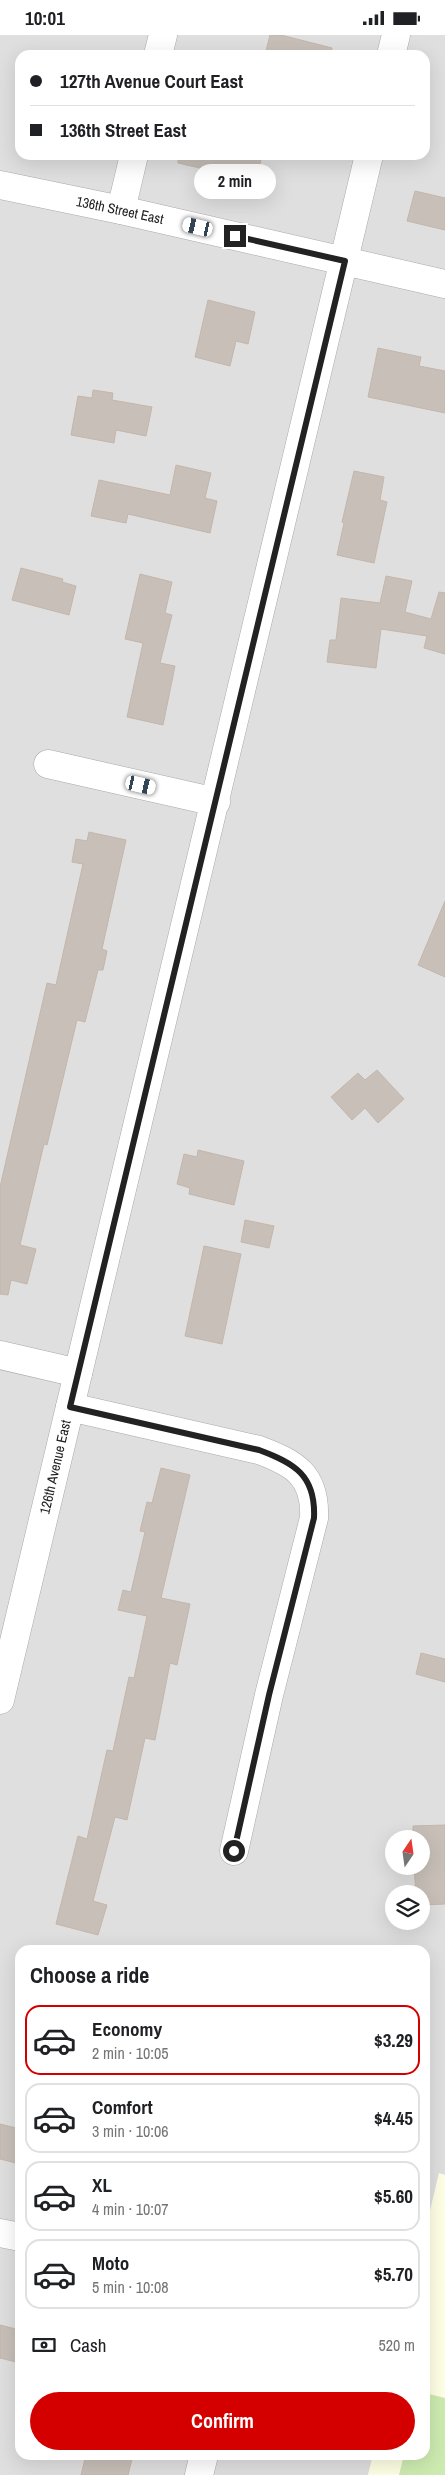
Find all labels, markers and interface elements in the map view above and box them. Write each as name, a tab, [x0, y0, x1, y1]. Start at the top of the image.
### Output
text: 10:01	[25, 5, 65, 31]
text: 127th Avenue Court East	[60, 68, 243, 94]
text: 136th Street East	[60, 117, 186, 143]
callout: 2 min	[194, 163, 276, 199]
text: 2 min	[218, 170, 252, 192]
street label: 136th Street East	[75, 192, 165, 228]
car	[181, 216, 214, 238]
route end	[224, 225, 246, 247]
car	[124, 774, 157, 796]
street label: 126th Avenue East	[35, 1418, 75, 1516]
north arrow	[385, 1830, 430, 1875]
map controls	[385, 1830, 430, 1930]
route start	[223, 1840, 245, 1862]
button: layers	[385, 1885, 430, 1930]
text: Choose a ride	[30, 1960, 149, 1990]
text: Economy	[92, 2016, 162, 2042]
icon: car	[32, 2018, 77, 2063]
text: $3.29	[374, 2027, 413, 2053]
text: 2 min · 10:05	[92, 2042, 169, 2064]
text: Comfort	[92, 2094, 153, 2120]
icon: car	[32, 2096, 77, 2141]
text: $4.45	[374, 2105, 413, 2131]
text: 3 min · 10:06	[92, 2120, 169, 2142]
text: XL	[92, 2172, 112, 2198]
icon: car	[32, 2174, 77, 2219]
text: $5.60	[374, 2183, 413, 2209]
text: 4 min · 10:07	[92, 2198, 169, 2220]
text: Moto	[92, 2250, 129, 2276]
icon: car	[32, 2252, 77, 2297]
text: $5.70	[374, 2261, 413, 2287]
text: 5 min · 10:08	[92, 2276, 169, 2298]
icon: cash	[30, 2331, 58, 2359]
text: Cash	[70, 2332, 106, 2358]
text: 520 m	[379, 2334, 415, 2356]
button: Confirm	[30, 2392, 415, 2450]

